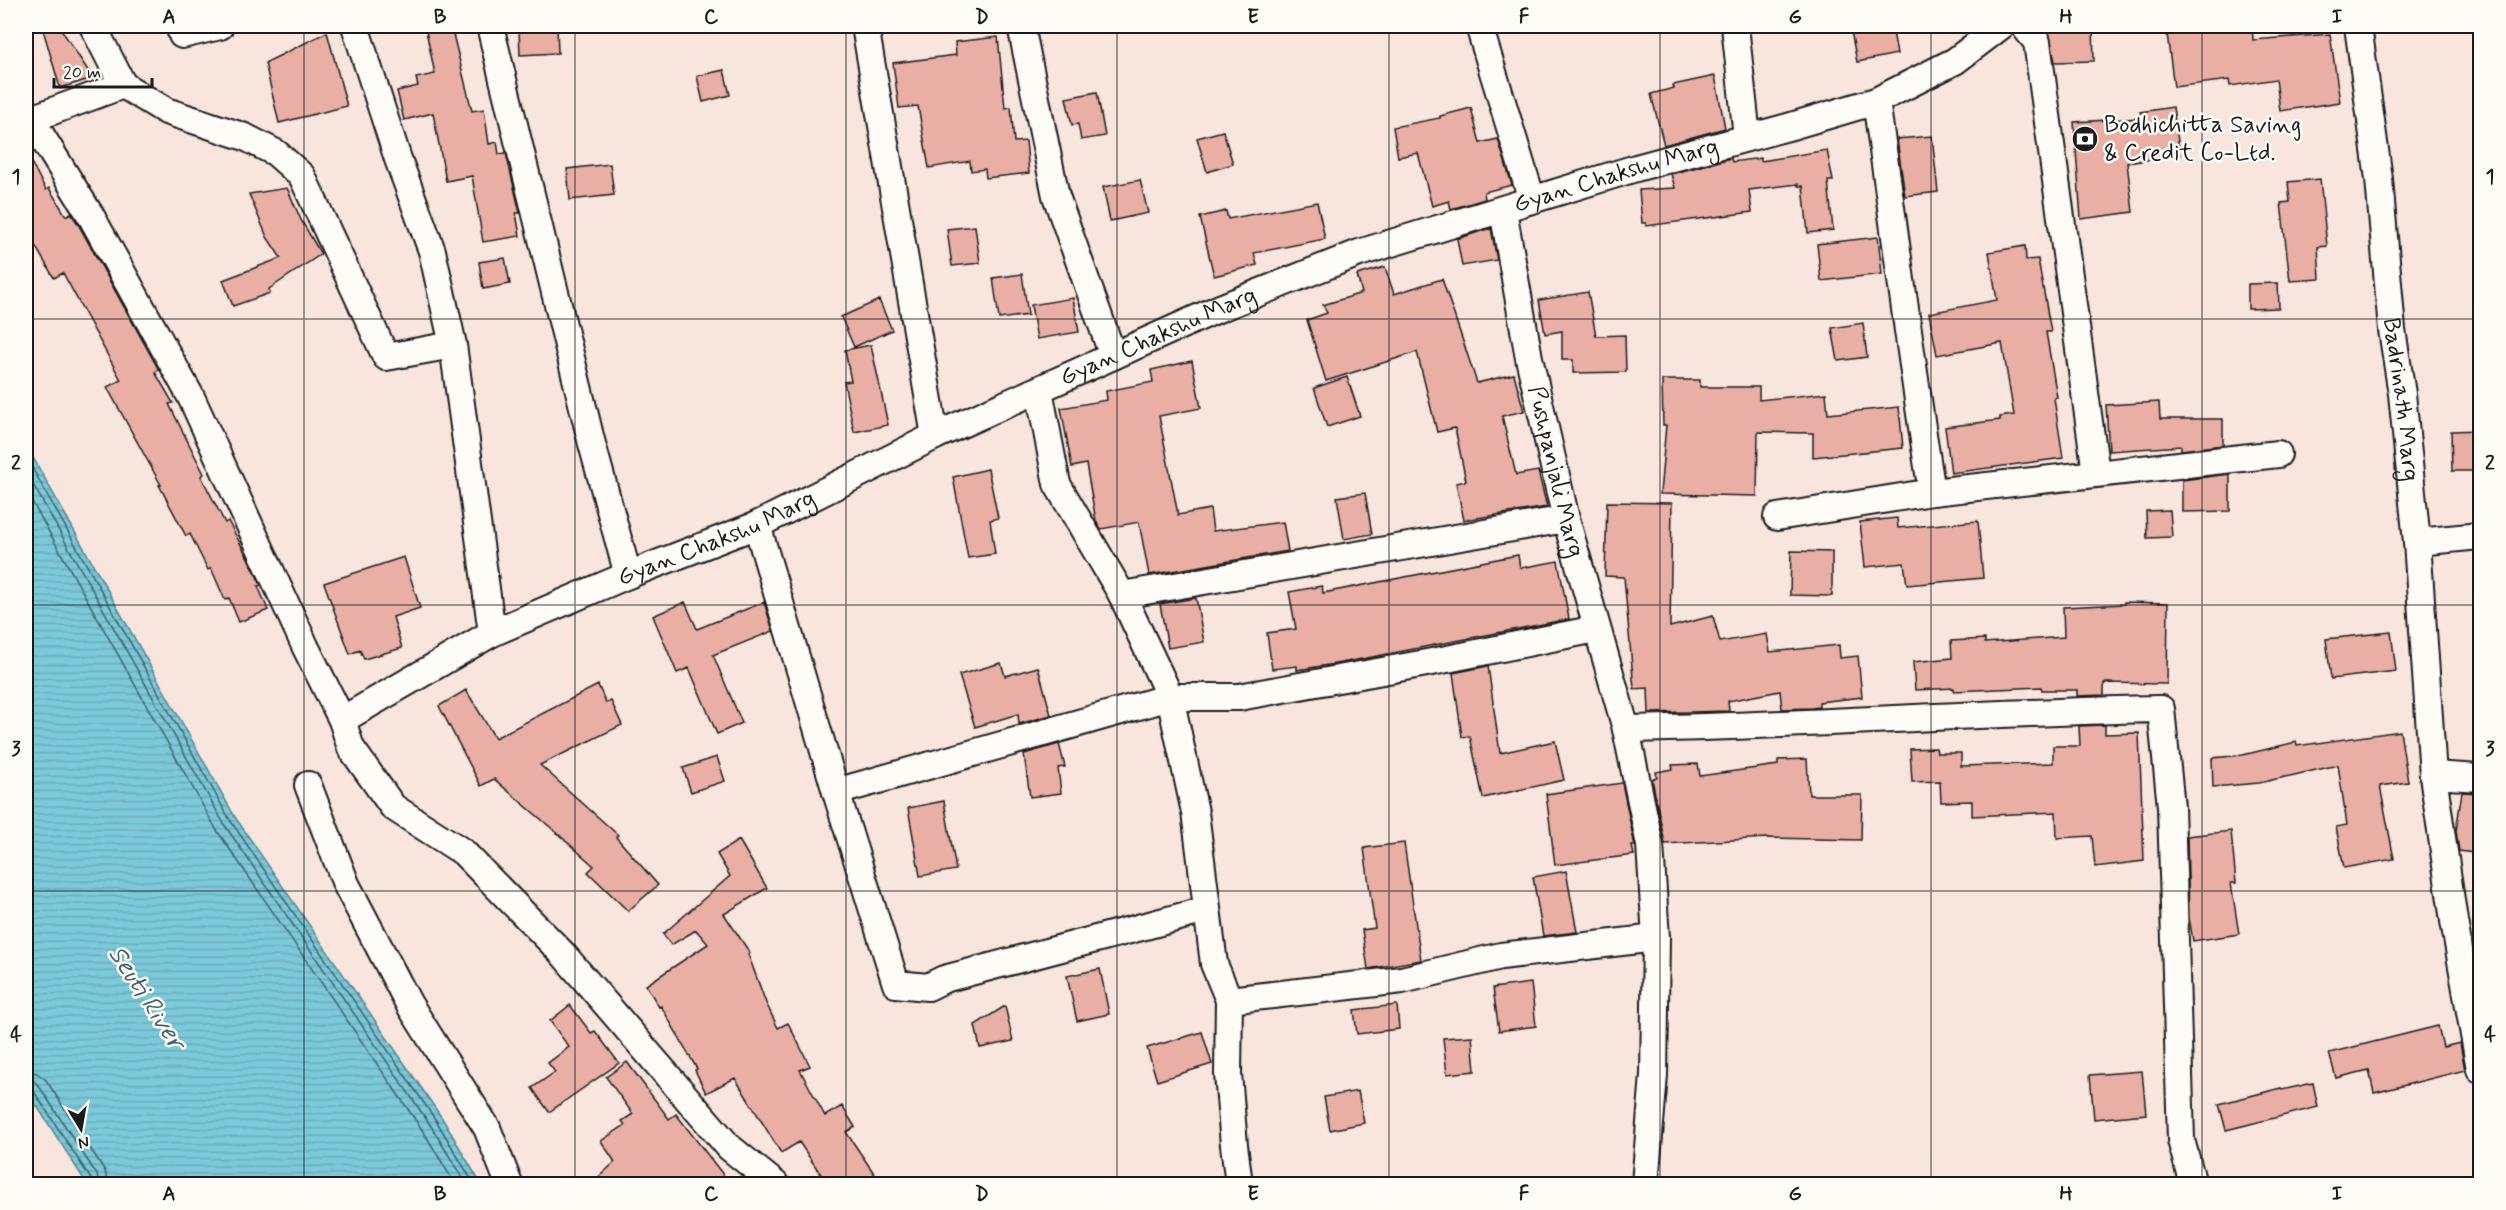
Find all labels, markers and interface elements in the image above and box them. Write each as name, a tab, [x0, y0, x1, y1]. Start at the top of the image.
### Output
text: A	[162, 4, 176, 31]
text: B	[434, 4, 447, 31]
text: C	[704, 4, 719, 31]
text: D	[975, 4, 989, 31]
text: E	[1247, 4, 1259, 31]
text: F	[1519, 4, 1530, 31]
text: G	[1788, 4, 1802, 31]
text: H	[2059, 4, 2073, 31]
text: I	[2332, 4, 2342, 31]
scale bar	[54, 51, 152, 89]
text: 20 m	[63, 61, 101, 85]
place label: Bodhichitta Saving & Credit Co-Ltd.	[2104, 110, 2301, 169]
bank icon: Bodhichitta Saving & Credit Co-Ltd.	[2070, 124, 2100, 154]
street label: Gyan Chakshu Marg	[1510, 131, 1722, 220]
text: 1	[12, 164, 20, 191]
text: 1	[2486, 164, 2494, 191]
street label: Gyan Chakshu Marg	[1055, 280, 1262, 393]
street label: Badrinath Marg	[2375, 316, 2426, 483]
street label: Pushpanjali Marg	[1520, 383, 1592, 561]
text: 2	[11, 450, 21, 477]
text: 2	[2485, 450, 2495, 477]
street label: Gyan Chakshu Marg	[613, 483, 821, 593]
text: 3	[11, 736, 21, 763]
text: 3	[2485, 736, 2495, 763]
water label: Seuti River	[100, 939, 194, 1060]
text: 4	[10, 1022, 22, 1049]
text: 4	[2484, 1022, 2496, 1049]
north arrow	[51, 1099, 111, 1159]
text: N	[76, 1131, 91, 1154]
text: A	[162, 1181, 176, 1208]
text: B	[434, 1181, 447, 1208]
text: C	[704, 1181, 719, 1208]
text: D	[975, 1181, 989, 1208]
text: E	[1247, 1181, 1259, 1208]
text: F	[1519, 1181, 1530, 1208]
text: G	[1788, 1181, 1802, 1208]
text: H	[2059, 1181, 2073, 1208]
text: I	[2332, 1181, 2342, 1208]

